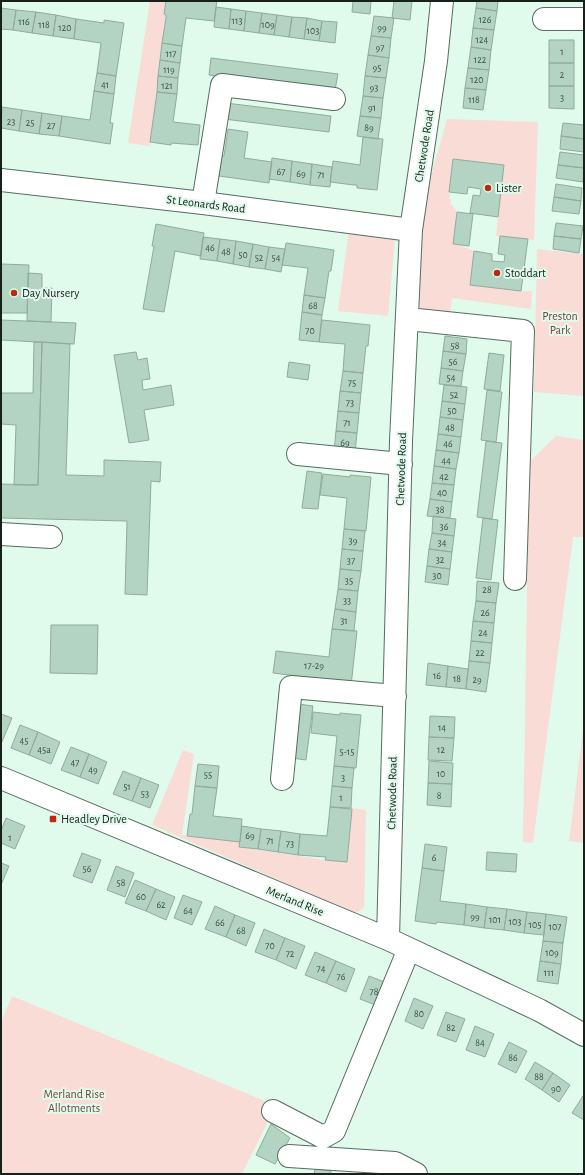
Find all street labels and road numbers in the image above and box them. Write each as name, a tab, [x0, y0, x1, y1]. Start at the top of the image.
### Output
street label: Chetwode Road	[412, 109, 436, 183]
street label: St Leonards Road	[166, 193, 246, 215]
street label: Chetwode Road	[394, 432, 408, 506]
street label: Chetwode Road	[385, 756, 399, 830]
street label: Merland Rise	[264, 884, 326, 918]

